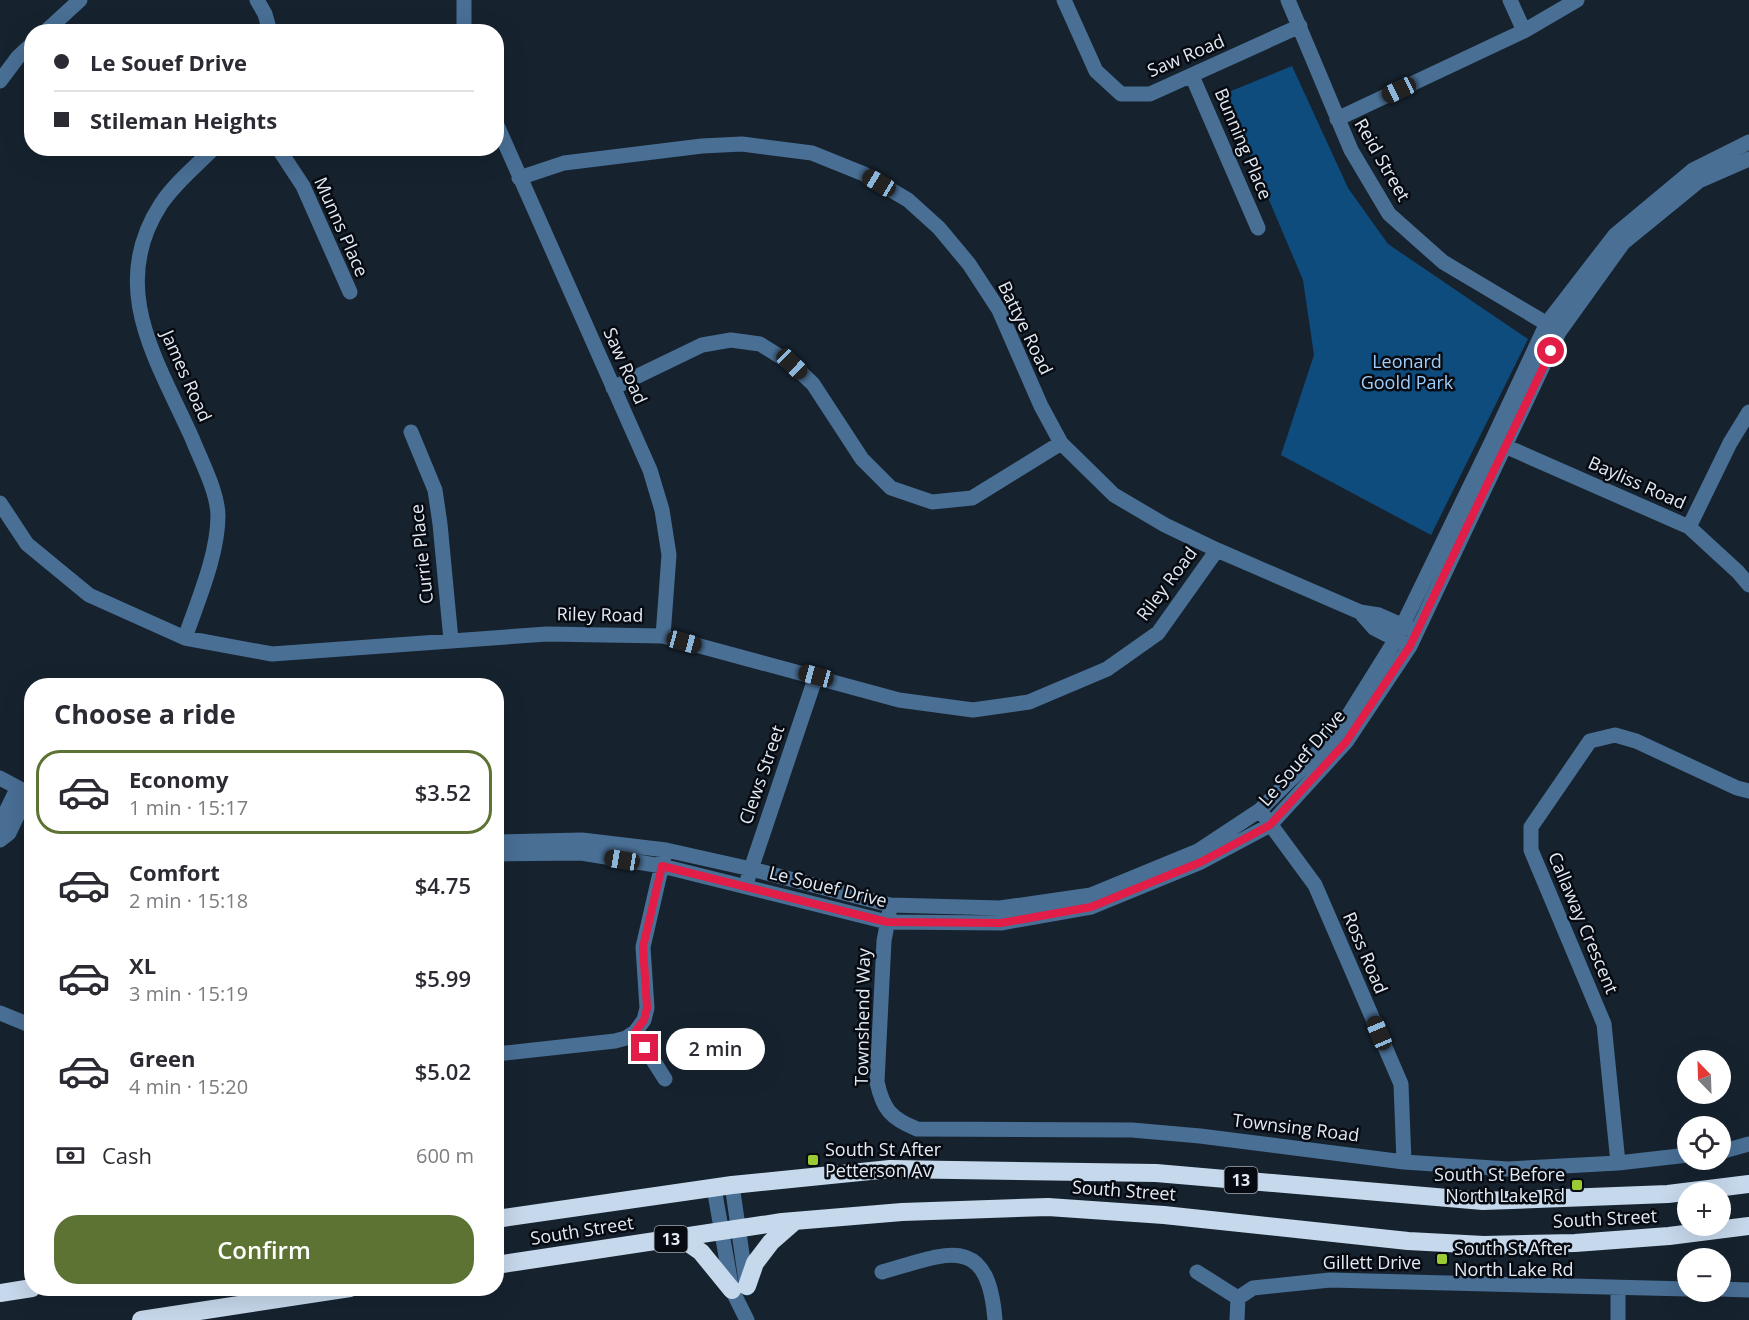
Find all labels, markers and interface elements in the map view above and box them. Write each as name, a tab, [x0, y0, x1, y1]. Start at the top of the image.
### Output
street label: Saw Road	[1143, 28, 1228, 82]
text: Le Souef Drive	[90, 47, 247, 77]
car	[1379, 74, 1419, 106]
street label: Bunning Place	[1210, 84, 1278, 203]
text: Stileman Heights	[90, 105, 277, 135]
street label: Reid Street	[1350, 114, 1416, 205]
car	[859, 166, 899, 200]
street label: Munns Place	[309, 173, 375, 280]
street label: Battye Road	[993, 277, 1059, 378]
street label: James Road	[155, 324, 218, 425]
street label: Saw Road	[598, 324, 653, 408]
route start	[1537, 337, 1564, 364]
car	[773, 345, 811, 383]
park label: Leonard Goold Park	[1361, 349, 1454, 394]
street label: Bayliss Road	[1585, 450, 1690, 514]
street label: Currie Place	[404, 503, 438, 605]
street label: Riley Road	[1130, 541, 1202, 625]
street label: Riley Road	[556, 601, 644, 627]
car	[664, 629, 704, 655]
car	[796, 663, 836, 689]
text: Choose a ride	[54, 695, 236, 732]
street label: Le Souef Drive	[1253, 704, 1350, 811]
street label: Clews Street	[733, 722, 789, 827]
text: Economy	[129, 764, 228, 794]
icon: car	[57, 765, 111, 819]
text: $3.52	[415, 777, 471, 807]
text: 1 min · 15:17	[129, 794, 248, 821]
car	[603, 848, 641, 872]
street label: Callaway Crescent	[1543, 848, 1625, 997]
text: Comfort	[129, 857, 220, 887]
icon: car	[57, 858, 111, 912]
street label: Le Souef Drive	[767, 860, 890, 912]
text: $4.75	[415, 870, 471, 900]
text: 2 min · 15:18	[129, 887, 248, 914]
street label: Ross Road	[1338, 908, 1394, 997]
street label: Townshend Way	[849, 947, 875, 1086]
text: XL	[129, 950, 156, 980]
icon: car	[57, 951, 111, 1005]
text: $5.99	[415, 963, 471, 993]
text: 3 min · 15:19	[129, 980, 248, 1007]
car	[1364, 1013, 1394, 1053]
callout: 2 min	[666, 1027, 765, 1069]
route end	[631, 1034, 658, 1061]
text: 2 min	[689, 1035, 743, 1062]
text: Green	[129, 1043, 195, 1073]
icon: car	[57, 1044, 111, 1098]
north arrow	[1677, 1050, 1731, 1104]
map controls	[1677, 1050, 1731, 1302]
text: $5.02	[415, 1056, 471, 1086]
text: 4 min · 15:20	[129, 1073, 248, 1100]
street label: Townsing Road	[1231, 1107, 1361, 1147]
button: locate	[1677, 1116, 1731, 1170]
place label: South St After Petterson Av	[825, 1137, 942, 1182]
icon: cash	[54, 1139, 87, 1172]
text: Cash	[102, 1140, 152, 1170]
text: 600 m	[416, 1142, 474, 1169]
marker: South St After Petterson Av	[806, 1153, 820, 1167]
place label: South St Before North Lake Rd	[1434, 1162, 1565, 1207]
road number: 13	[1224, 1167, 1258, 1193]
street label: South Street	[1071, 1174, 1177, 1206]
marker: South St Before North Lake Rd	[1570, 1178, 1584, 1192]
button: +	[1677, 1182, 1731, 1236]
street label: South Street	[1552, 1203, 1658, 1233]
street label: South Street	[529, 1210, 635, 1250]
button: Confirm	[54, 1215, 474, 1284]
road number: 13	[654, 1226, 688, 1252]
place label: South St After North Lake Rd	[1454, 1236, 1574, 1281]
button: −	[1677, 1248, 1731, 1302]
street label: Gillett Drive	[1323, 1250, 1421, 1274]
marker: South St After North Lake Rd	[1435, 1252, 1449, 1266]

